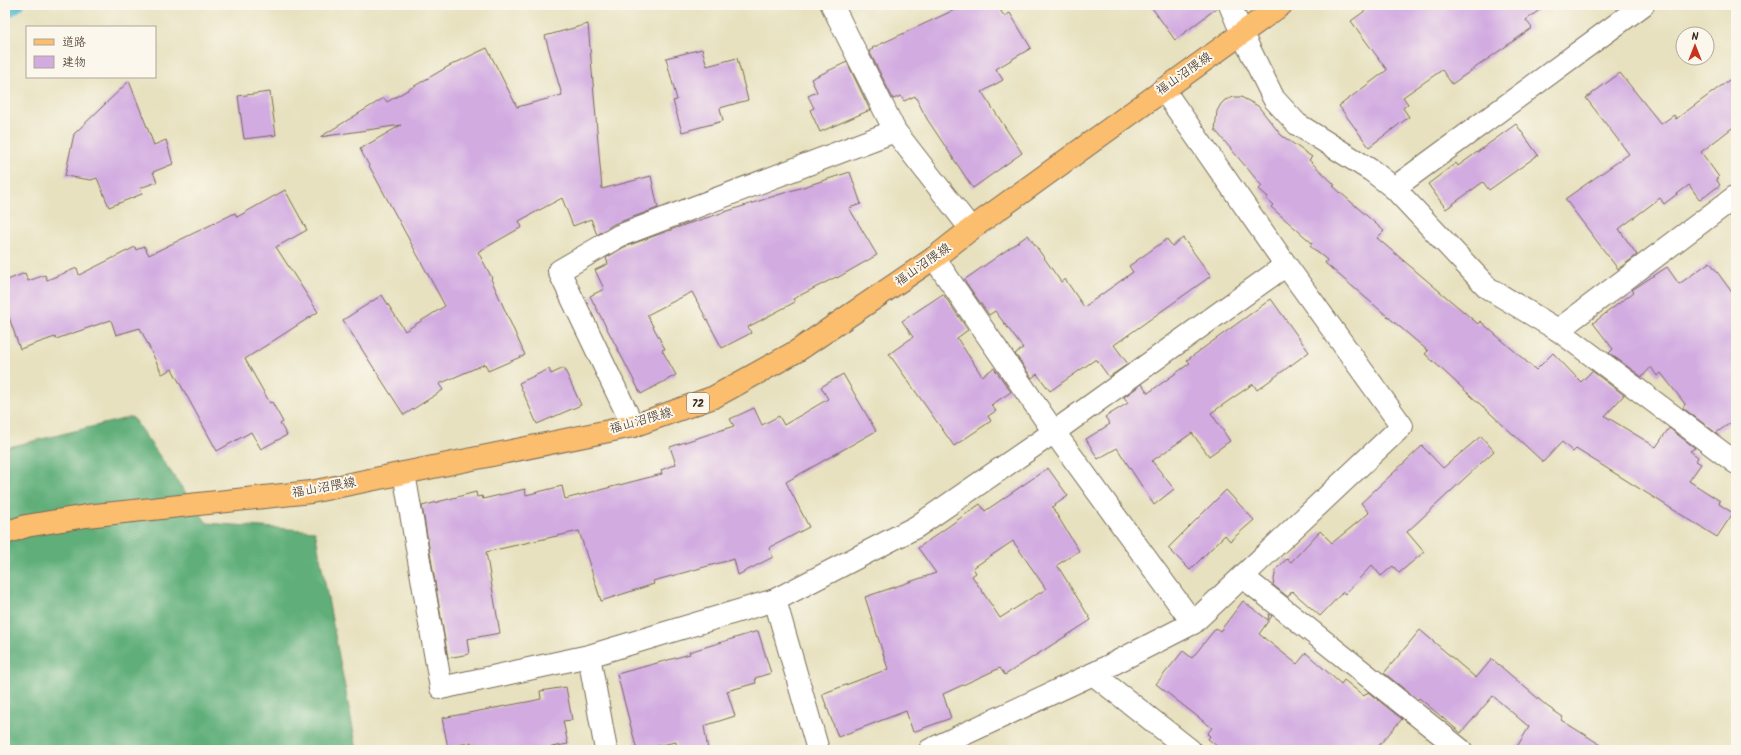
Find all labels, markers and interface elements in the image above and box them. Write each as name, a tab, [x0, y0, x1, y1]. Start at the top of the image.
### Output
legend	[26, 26, 156, 78]
north arrow	[1675, 26, 1715, 66]
text: N	[1692, 28, 1699, 46]
text: 道路	[62, 33, 86, 52]
street label: 福山沼隈線	[1151, 46, 1217, 101]
text: 建物	[62, 53, 86, 72]
street label: 福山沼隈線	[890, 237, 956, 292]
road number: 72	[687, 393, 709, 413]
street label: 福山沼隈線	[607, 402, 676, 440]
street label: 福山沼隈線	[290, 472, 359, 504]

